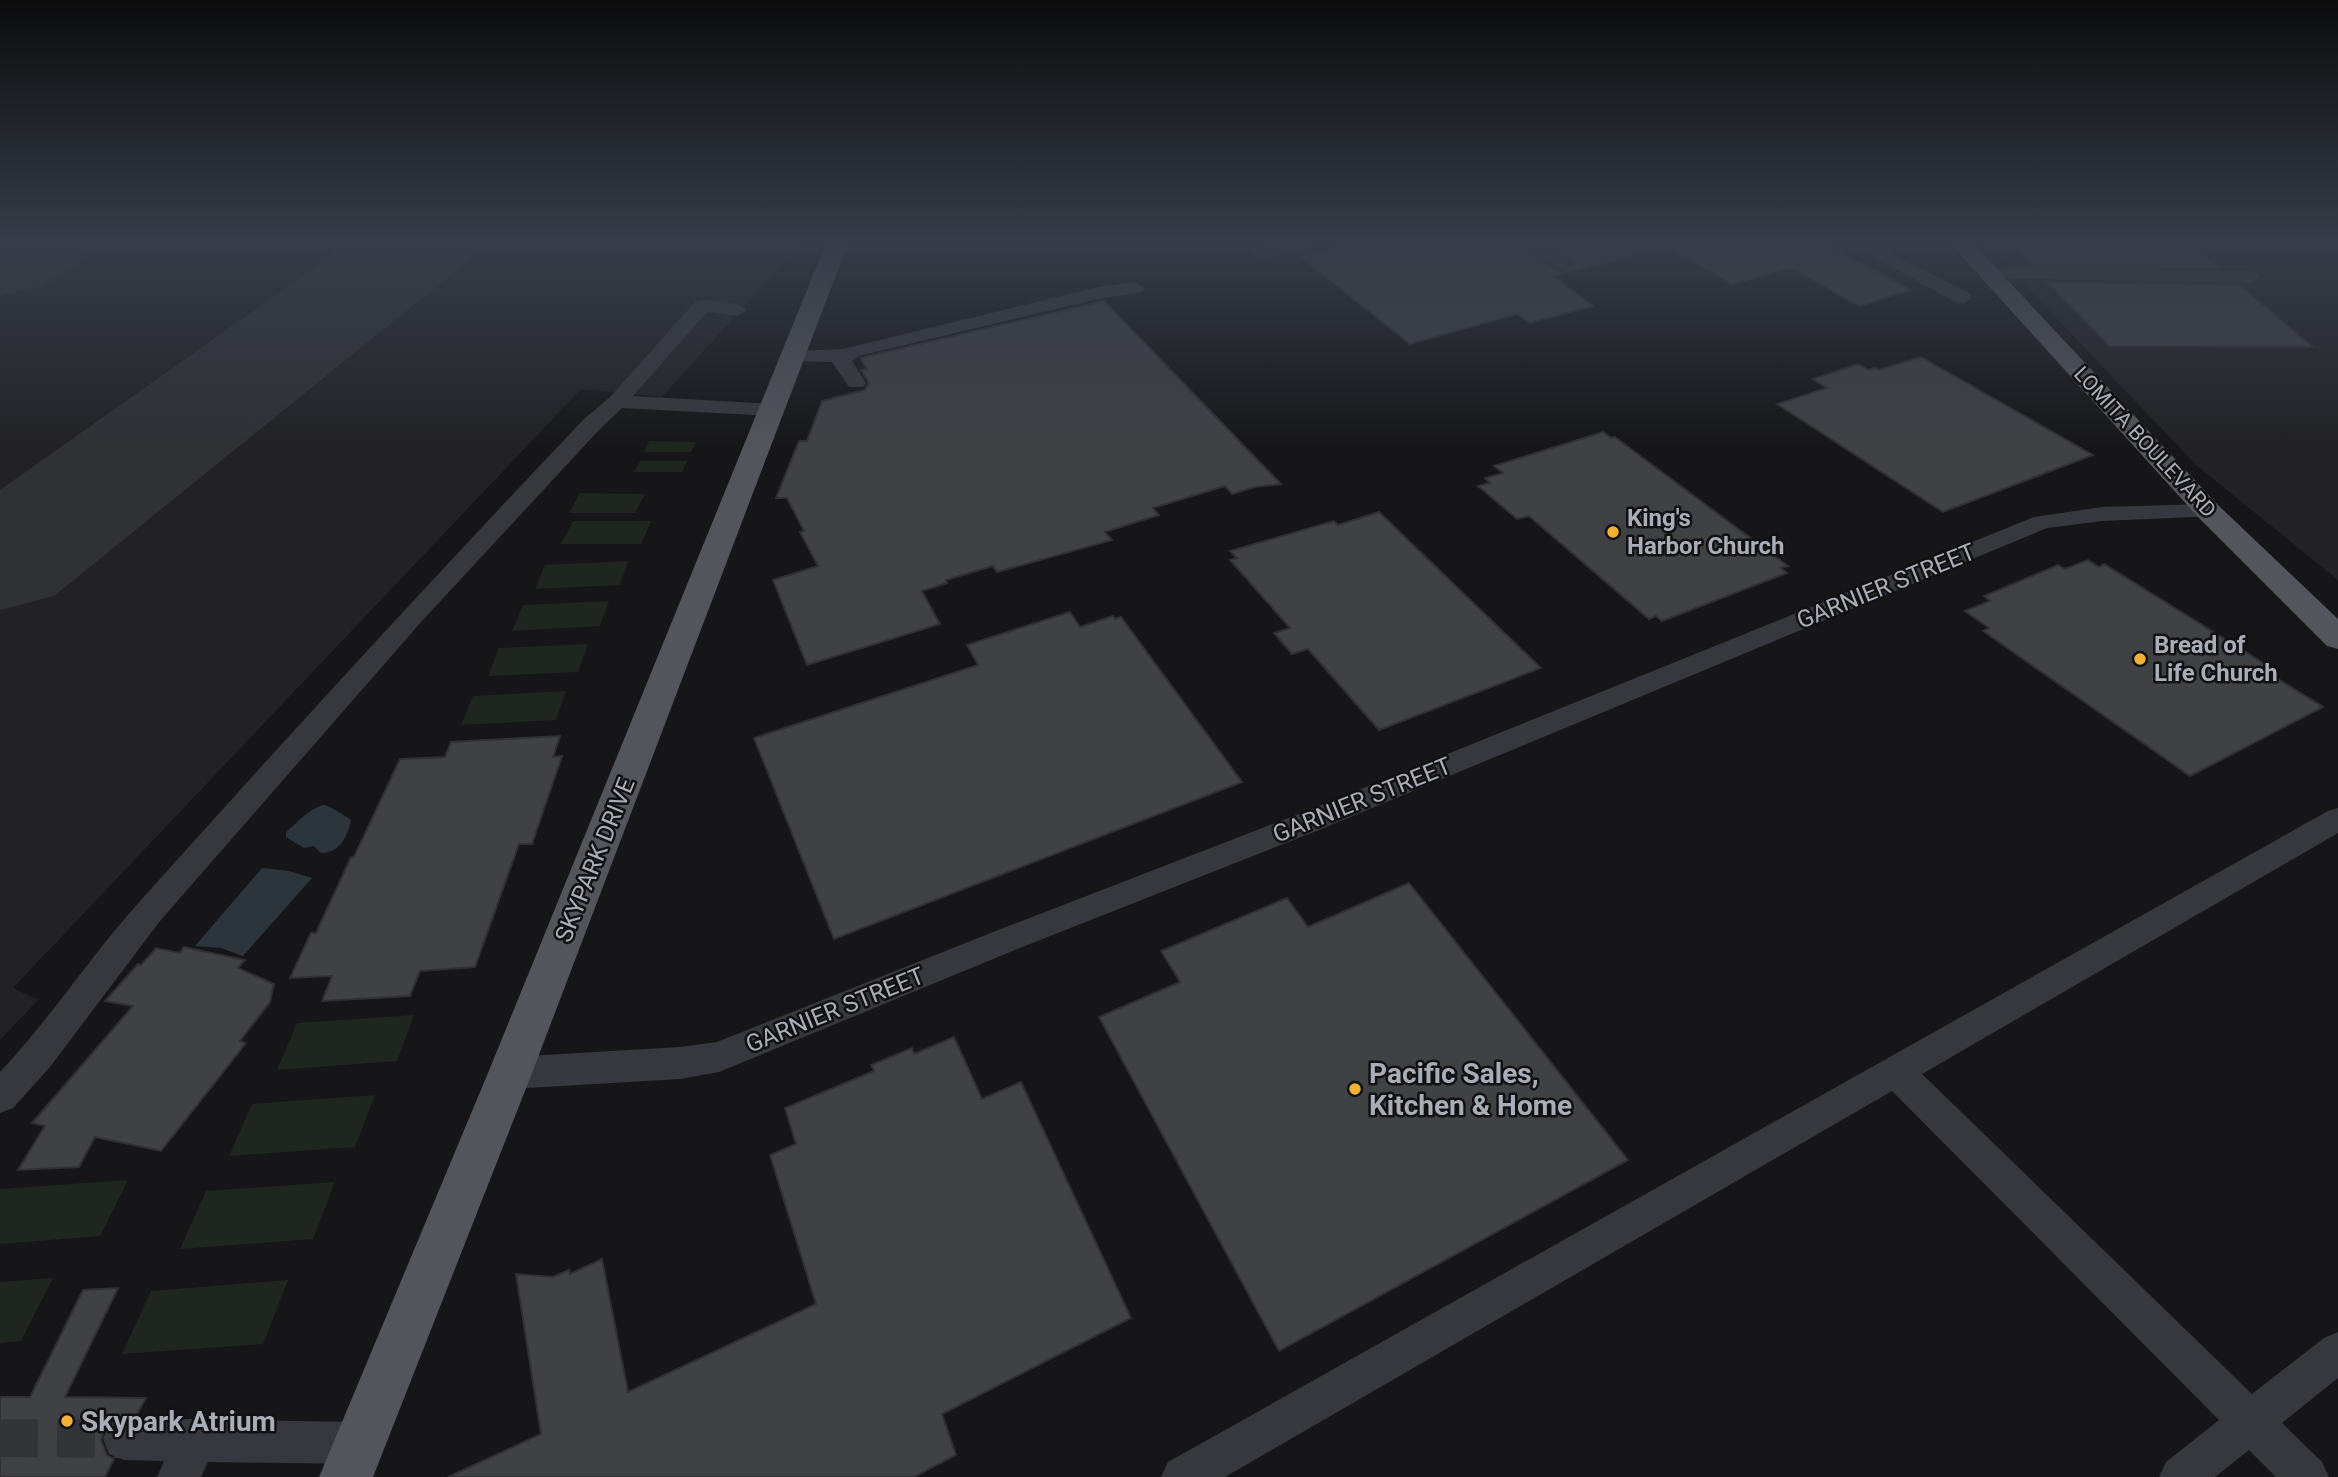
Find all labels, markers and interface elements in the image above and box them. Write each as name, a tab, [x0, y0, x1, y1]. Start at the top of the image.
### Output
street label: LOMITA BOULEVARD	[2069, 362, 2221, 522]
place label: King's Harbor Church	[1627, 504, 1784, 560]
marker: King's Harbor Church	[1605, 524, 1621, 540]
street label: GARNIER STREET	[1793, 537, 1979, 635]
place label: Bread of Life Church	[2154, 631, 2278, 687]
marker: Bread of Life Church	[2132, 651, 2148, 667]
street label: GARNIER STREET	[1269, 751, 1455, 849]
street label: SKYPARK DRIVE	[549, 774, 641, 946]
street label: GARNIER STREET	[742, 961, 928, 1059]
place label: Pacific Sales, Kitchen & Home	[1369, 1057, 1572, 1122]
marker: Pacific Sales, Kitchen & Home	[1347, 1081, 1363, 1097]
place label: Skypark Atrium	[81, 1405, 276, 1438]
marker: Skypark Atrium	[59, 1413, 75, 1429]

